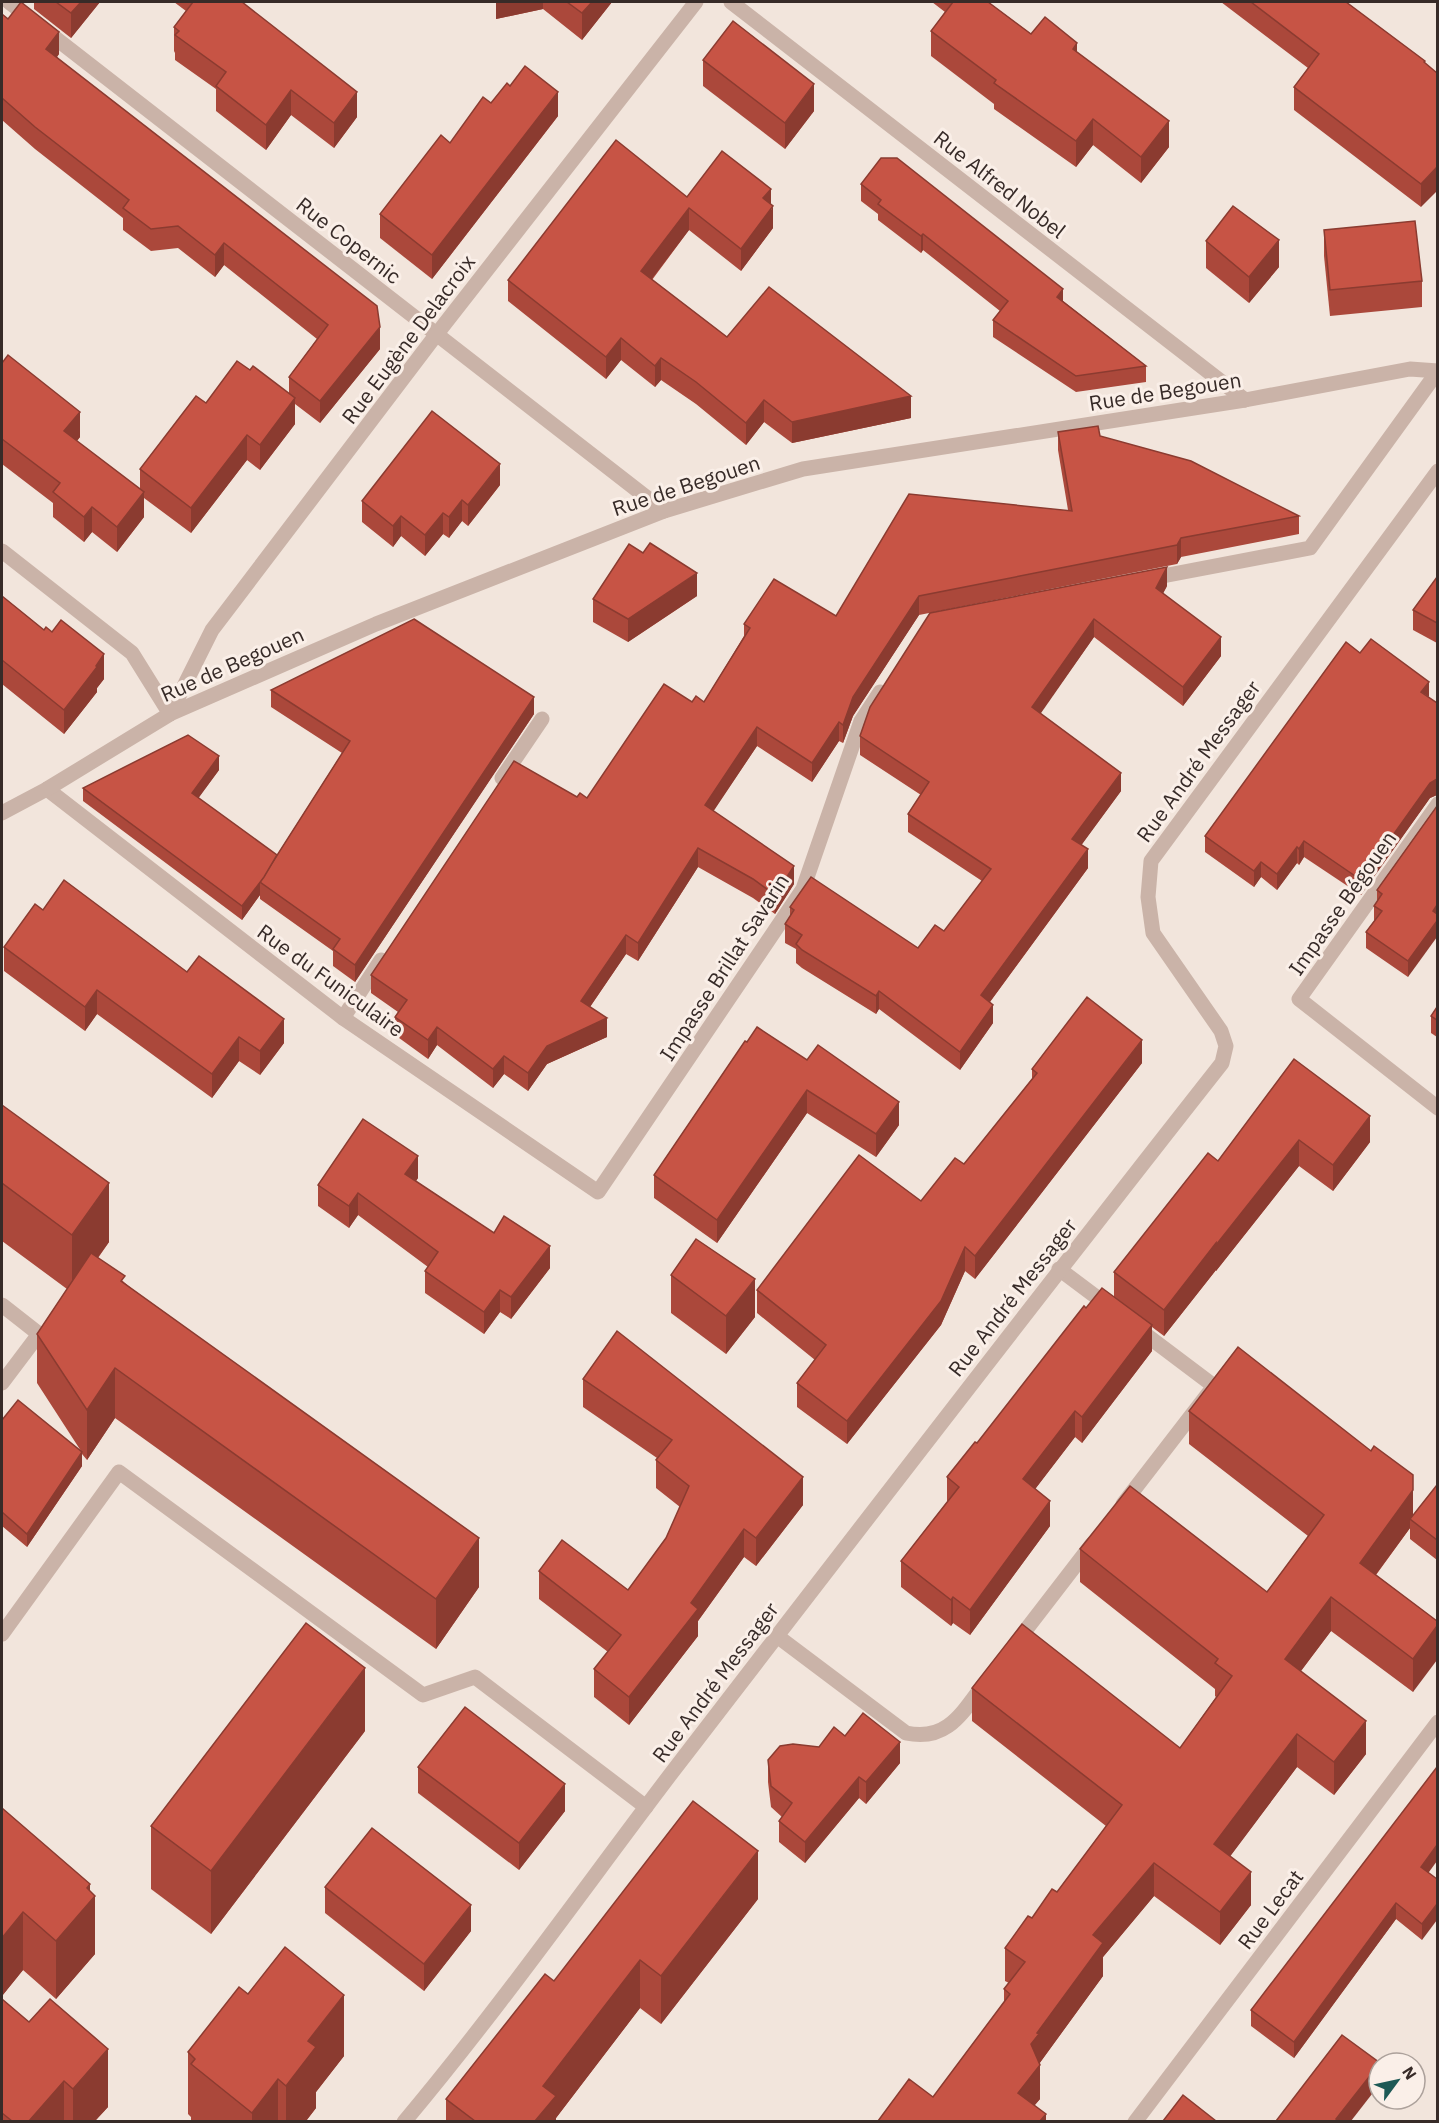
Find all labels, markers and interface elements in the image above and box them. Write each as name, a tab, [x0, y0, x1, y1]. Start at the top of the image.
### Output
street label: Rue Alfred Nobel	[928, 124, 1072, 245]
street label: Rue Copernic	[291, 190, 407, 290]
street label: Rue Eugène Delacroix	[335, 248, 481, 429]
street label: Rue de Begouen	[1087, 365, 1243, 417]
street label: Rue de Begouen	[609, 448, 763, 522]
street label: Rue de Begouen	[156, 620, 308, 708]
street label: Rue André Messager	[1130, 674, 1266, 848]
street label: Impasse Bégouen	[1282, 825, 1402, 981]
street label: Impasse Brillat Savarin	[653, 868, 795, 1066]
street label: Rue du Funiculaire	[252, 917, 410, 1043]
street label: Rue André Messager	[941, 1212, 1083, 1382]
street label: Rue André Messager	[645, 1596, 785, 1768]
street label: Rue Lecat	[1231, 1864, 1309, 1954]
north arrow	[1367, 2051, 1427, 2111]
text: N	[1398, 2063, 1421, 2083]

